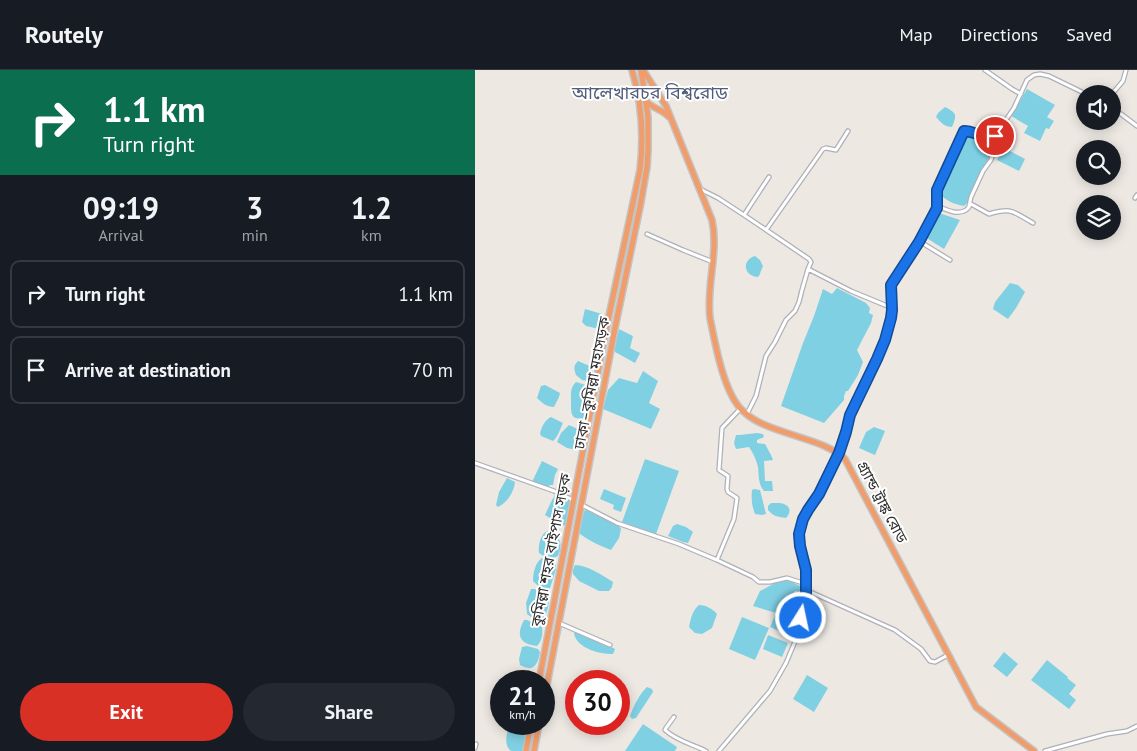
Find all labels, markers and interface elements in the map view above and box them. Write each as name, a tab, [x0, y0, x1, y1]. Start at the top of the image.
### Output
text: Routely	[25, 19, 103, 50]
text: Map	[900, 23, 932, 46]
text: Directions	[960, 23, 1038, 46]
text: Saved	[1066, 23, 1112, 46]
district label: আলেখারচর বিশ্বরোড	[571, 81, 728, 104]
map controls	[1076, 85, 1121, 240]
button: sound	[1076, 85, 1121, 130]
text: 1.1 km	[103, 86, 206, 132]
icon: right	[20, 90, 85, 155]
pin	[974, 115, 1016, 157]
icon: arrive	[981, 122, 1009, 150]
text: Turn right	[103, 130, 195, 158]
button: search	[1076, 140, 1121, 185]
text: 09:19	[83, 188, 159, 227]
text: 3	[246, 188, 263, 227]
text: 1.2	[351, 188, 392, 227]
button: layers	[1076, 195, 1121, 240]
text: Arrival	[98, 225, 143, 245]
text: min	[242, 225, 268, 245]
text: km	[361, 225, 382, 245]
icon: right	[22, 280, 50, 308]
text: Turn right	[65, 282, 145, 306]
text: 1.1 km	[399, 282, 453, 306]
street label: ঢাকা–কুমিল্লা মহাসড়ক	[569, 314, 614, 452]
icon: arrive	[22, 356, 50, 384]
text: Arrive at destination	[65, 358, 231, 382]
text: 70 m	[412, 358, 453, 382]
street label: গ্র্যান্ড ট্রাঙ্ক রোড	[853, 458, 912, 546]
street label: কুমিল্লা শহর বাইপাস সড়ক	[526, 471, 575, 629]
position arrow	[774, 591, 826, 643]
speed limit sign: 30	[565, 670, 630, 735]
text: 21	[508, 680, 537, 712]
button: Exit	[20, 683, 233, 741]
button: Share	[243, 683, 455, 741]
text: km/h	[509, 707, 536, 722]

